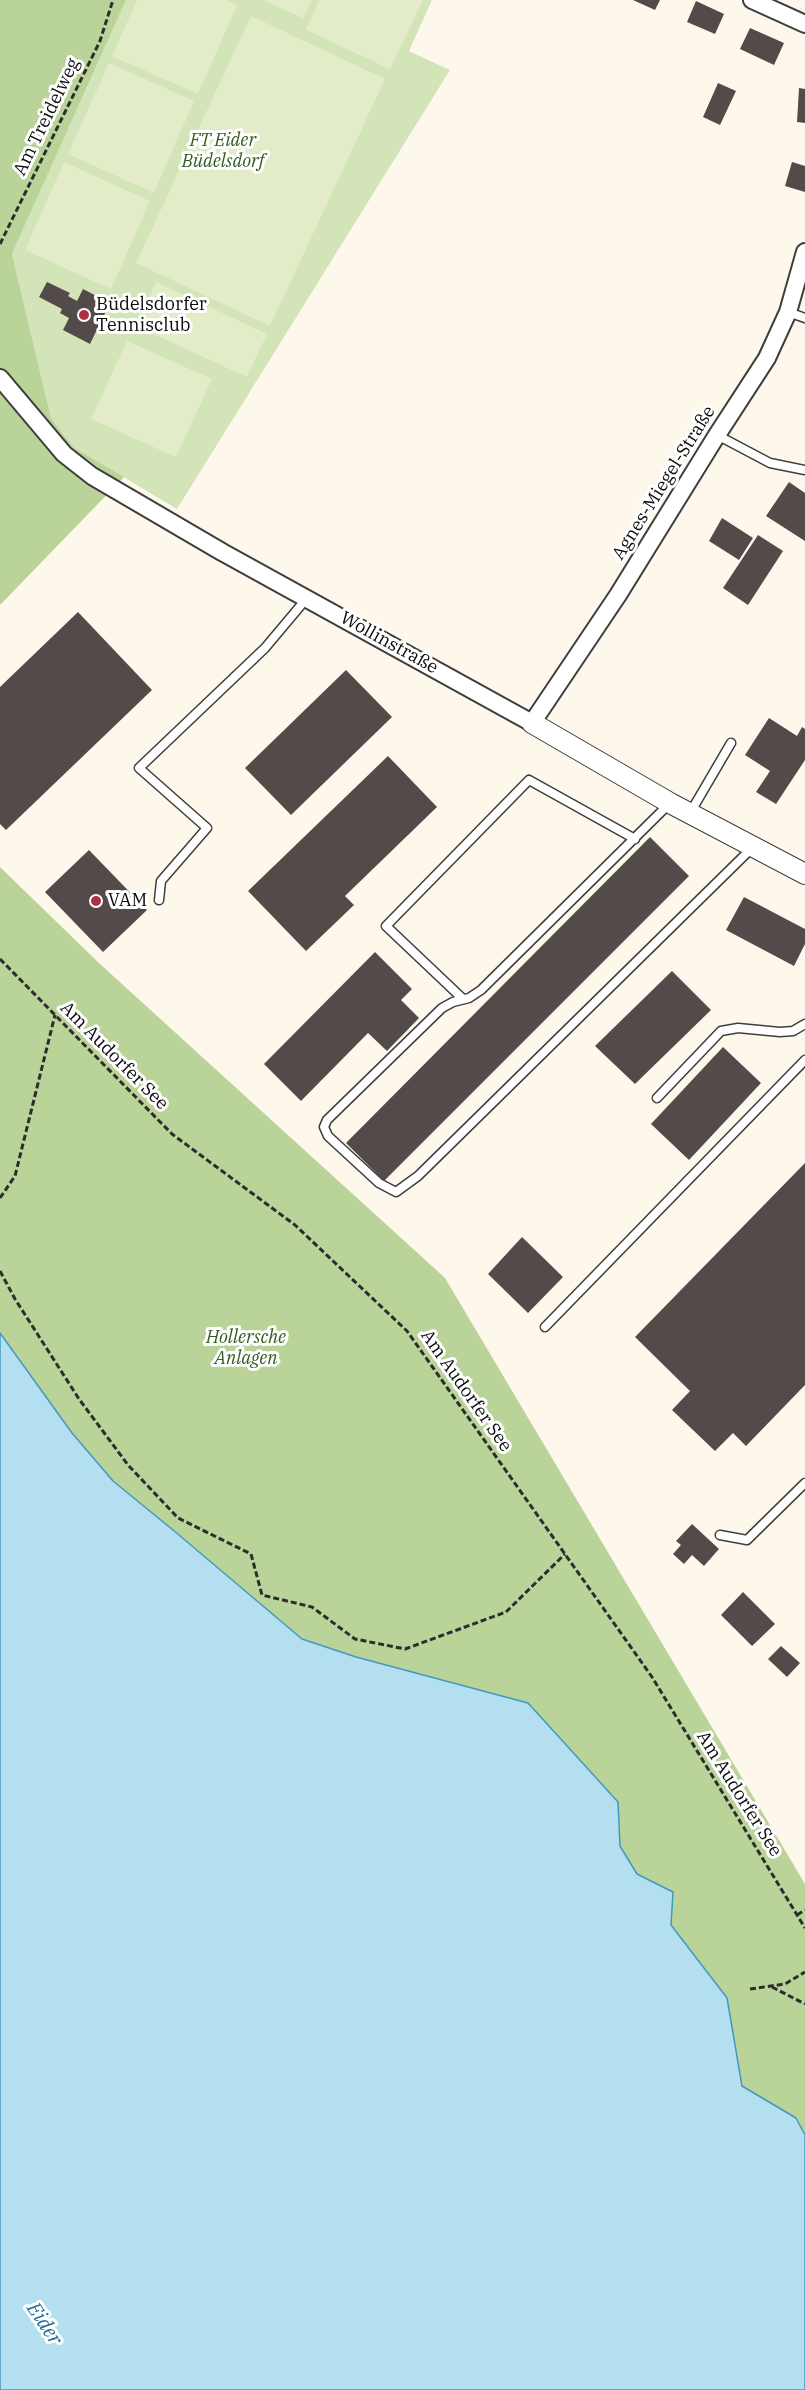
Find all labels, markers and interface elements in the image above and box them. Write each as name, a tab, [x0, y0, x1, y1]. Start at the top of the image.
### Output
street label: Am Treidelweg	[9, 55, 85, 179]
park label: FT Eider Büdelsdorf	[182, 130, 264, 172]
place label: Büdelsdorfer Tennisclub	[96, 294, 207, 336]
marker: Büdelsdorfer Tennisclub	[77, 308, 91, 322]
street label: Agnes-Miegel-Straße	[608, 402, 720, 564]
street label: Wollinstraße	[336, 607, 442, 679]
place label: VAM	[108, 890, 147, 912]
marker: VAM	[89, 894, 103, 908]
street label: Am Audorfer See	[55, 997, 173, 1115]
street label: Am Audorfer See	[416, 1326, 516, 1456]
park label: Hollersche Anlagen	[206, 1327, 286, 1370]
street label: Am Audorfer See	[692, 1727, 786, 1861]
water label: Eider	[21, 2298, 67, 2350]

